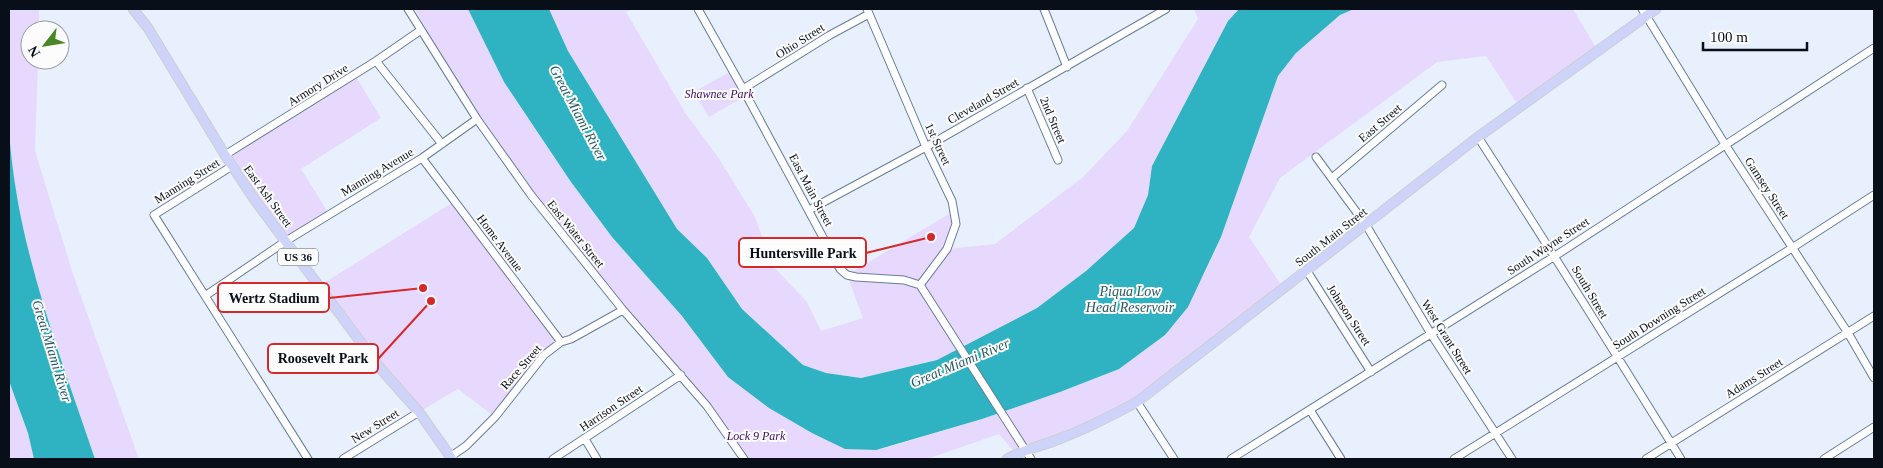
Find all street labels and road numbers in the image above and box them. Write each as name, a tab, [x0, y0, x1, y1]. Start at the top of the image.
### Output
street label: Ohio Street	[773, 20, 828, 62]
street label: Armory Drive	[285, 61, 351, 109]
street label: Cleveland Street	[945, 75, 1022, 127]
street label: 2nd Street	[1037, 95, 1069, 146]
street label: East Street	[1356, 101, 1405, 145]
street label: 1st Street	[922, 121, 954, 168]
street label: Manning Avenue	[338, 145, 416, 199]
street label: East Main Street	[786, 151, 836, 229]
street label: Garnsey Street	[1742, 154, 1793, 222]
street label: Manning Street	[152, 155, 223, 207]
street label: East Ash Street	[241, 162, 296, 230]
street label: East Water Street	[545, 197, 608, 271]
street label: South Main Street	[1292, 204, 1370, 269]
street label: Home Avenue	[474, 212, 526, 274]
street label: South Wayne Street	[1504, 214, 1592, 278]
road number: US 36	[278, 248, 318, 266]
street label: South Street	[1569, 263, 1612, 321]
street label: Johnson Street	[1324, 282, 1374, 349]
street label: South Downing Street	[1610, 283, 1708, 352]
street label: West Grant Street	[1419, 297, 1476, 377]
street label: Race Street	[498, 341, 545, 392]
street label: Adams Street	[1723, 354, 1786, 401]
street label: Harrison Street	[577, 381, 646, 434]
street label: New Street	[349, 405, 402, 446]

